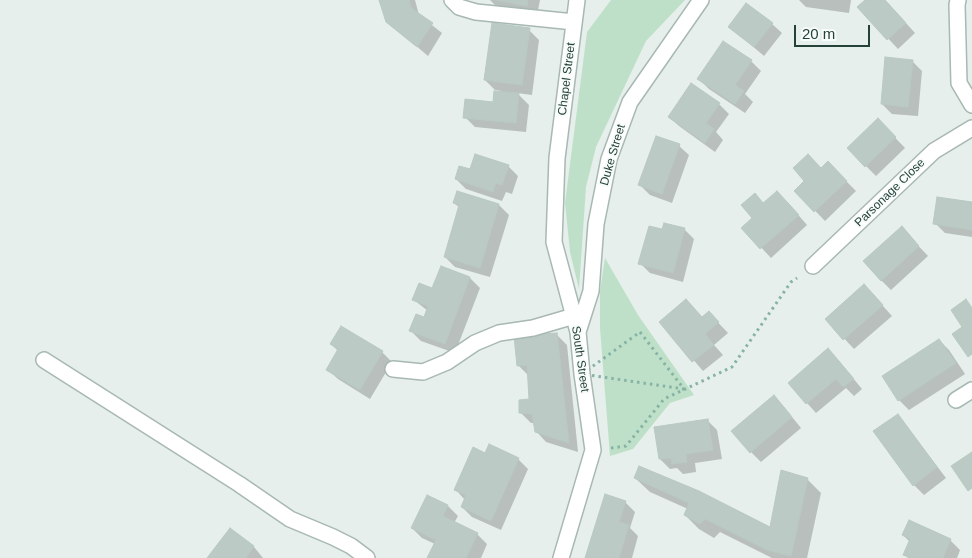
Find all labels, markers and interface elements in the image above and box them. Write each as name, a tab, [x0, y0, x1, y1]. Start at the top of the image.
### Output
scale bar	[797, 15, 873, 47]
text: 20 m	[802, 25, 835, 42]
street label: Chapel Street	[555, 42, 579, 116]
street label: Duke Street	[597, 123, 629, 187]
street label: Parsonage Close	[852, 156, 928, 230]
street label: South Street	[568, 325, 592, 393]

